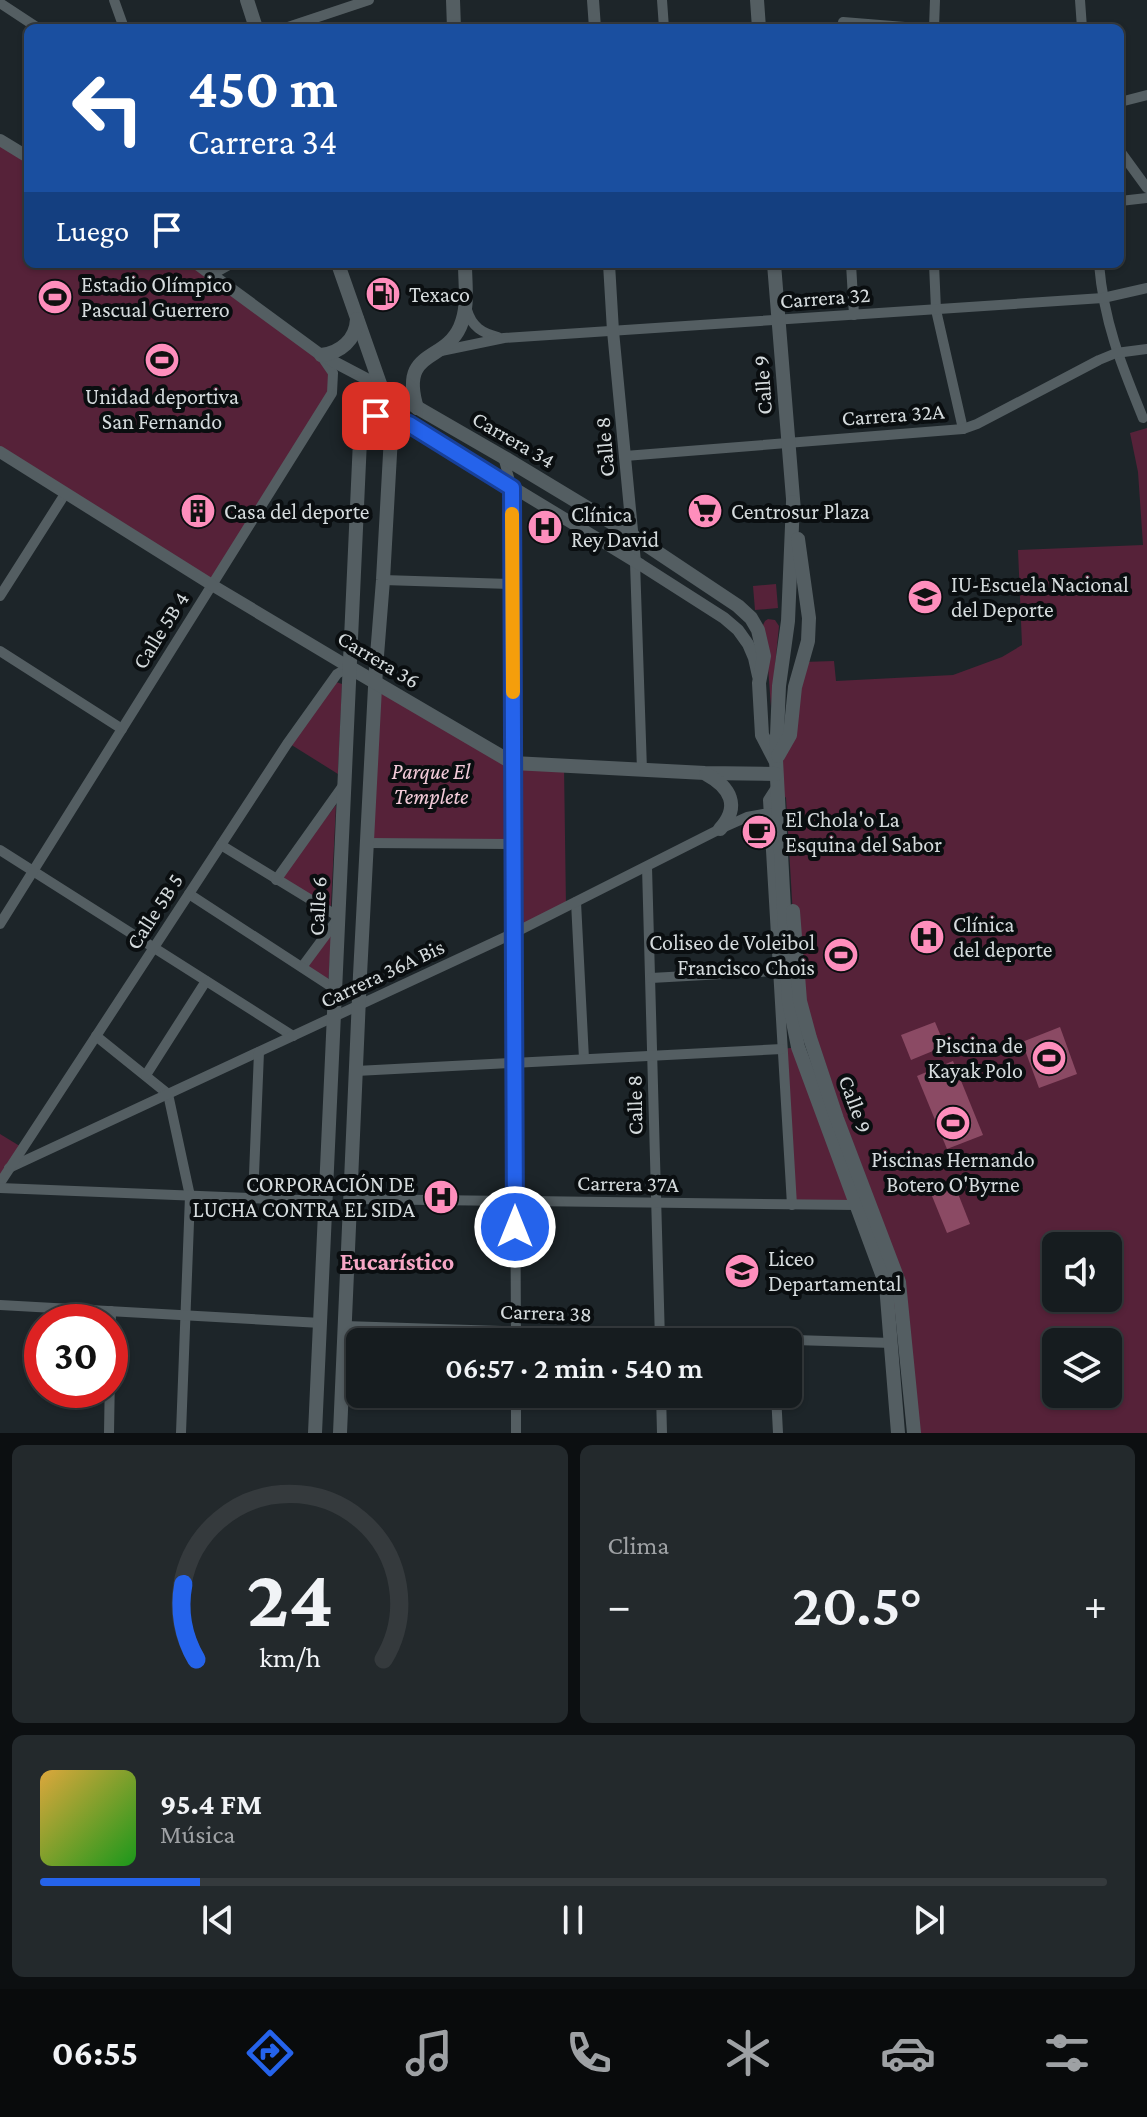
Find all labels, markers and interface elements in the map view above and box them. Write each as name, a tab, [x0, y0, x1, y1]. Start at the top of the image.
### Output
icon: left	[56, 56, 160, 160]
text: 450 m	[188, 57, 338, 119]
text: Carrera 34	[188, 122, 337, 162]
icon: arrive	[145, 208, 189, 252]
text: Luego	[56, 214, 129, 247]
place label: Estadio Olímpico Pascual Guerrero	[81, 272, 233, 322]
fuel station icon: Texaco	[364, 275, 402, 313]
sports icon: Estadio Olímpico Pascual Guerrero	[36, 278, 74, 316]
place label: Texaco	[409, 282, 470, 307]
street label: Carrera 32	[779, 282, 871, 313]
sports icon: Unidad deportiva San Fernando	[143, 341, 181, 379]
street label: Calle 9	[748, 354, 777, 416]
pin	[342, 382, 410, 450]
place label: Unidad deportiva San Fernando	[85, 384, 239, 434]
icon: arrive	[354, 394, 398, 438]
street label: Carrera 32A	[841, 398, 946, 431]
street label: Carrera 34	[468, 406, 560, 473]
street label: Calle 8	[589, 416, 620, 478]
building icon: Casa del deporte	[179, 492, 217, 530]
supermarket icon: Centrosur Plaza	[686, 492, 724, 530]
place label: Casa del deporte	[224, 499, 369, 524]
place label: Centrosur Plaza	[731, 499, 870, 524]
place label: Clínica Rey David	[571, 502, 659, 552]
hospital icon: Clínica Rey David	[526, 508, 564, 546]
place label: IU-Escuela Nacional del Deporte	[951, 572, 1129, 622]
school or university icon: IU-Escuela Nacional del Deporte	[906, 578, 944, 616]
street label: Calle 5B 4	[127, 587, 194, 673]
street label: Carrera 36	[333, 625, 424, 694]
park label: Parque El Templete	[392, 759, 471, 809]
place label: El Chola'o La Esquina del Sabor	[785, 807, 942, 857]
cafe icon: El Chola'o La Esquina del Sabor	[740, 813, 778, 851]
street label: Calle 5B 5	[121, 869, 188, 954]
street label: Calle 6	[303, 876, 332, 936]
place label: Clínica del deporte	[953, 912, 1052, 962]
hospital icon: Clínica del deporte	[908, 918, 946, 956]
place label: Coliseo de Voleibol Francisco Chois	[649, 930, 815, 980]
street label: Carrera 36A Bis	[316, 934, 448, 1013]
sports icon: Coliseo de Voleibol Francisco Chois	[822, 936, 860, 974]
place label: Piscina de Kayak Polo	[927, 1033, 1023, 1083]
sports icon: Piscina de Kayak Polo	[1030, 1039, 1068, 1077]
street label: Calle 9	[834, 1072, 877, 1136]
street label: Calle 8	[621, 1075, 648, 1135]
sports icon: Piscinas Hernando Botero O'Byrne	[934, 1104, 972, 1142]
place label: Piscinas Hernando Botero O'Byrne	[871, 1147, 1035, 1197]
street label: Carrera 37A	[577, 1170, 680, 1197]
place label: CORPORACIÓN DE LUCHA CONTRA EL SIDA	[193, 1172, 415, 1222]
hospital icon: CORPORACIÓN DE LUCHA CONTRA EL SIDA	[422, 1178, 460, 1216]
position arrow	[473, 1185, 557, 1269]
map controls	[1042, 1232, 1122, 1408]
button: sound	[1042, 1232, 1122, 1312]
place label: Liceo Departamental	[768, 1246, 902, 1296]
district label: Eucarístico	[340, 1248, 454, 1275]
school or university icon: Liceo Departamental	[723, 1252, 761, 1290]
street label: Carrera 38	[500, 1298, 592, 1327]
speed limit sign: 30	[24, 1304, 128, 1408]
button: layers	[1042, 1328, 1122, 1408]
text: 06:57 · 2 min · 540 m	[445, 1351, 703, 1384]
text: Clima	[608, 1531, 669, 1560]
text: 24	[246, 1551, 333, 1644]
text: 20.5°	[792, 1571, 922, 1638]
text: −	[608, 1581, 631, 1629]
text: +	[1084, 1581, 1107, 1629]
text: km/h	[259, 1641, 321, 1673]
text: 95.4 FM	[160, 1787, 262, 1820]
text: Música	[160, 1820, 235, 1849]
icon: previous	[196, 1898, 240, 1942]
icon: pause	[551, 1898, 595, 1942]
icon: next	[907, 1898, 951, 1942]
icon: directions	[242, 2025, 298, 2081]
icon: music	[401, 2025, 457, 2081]
icon: phone	[561, 2025, 617, 2081]
icon: climate	[720, 2025, 776, 2081]
icon: car	[880, 2025, 936, 2081]
icon: filters	[1039, 2025, 1095, 2081]
text: 06:55	[52, 2033, 138, 2073]

